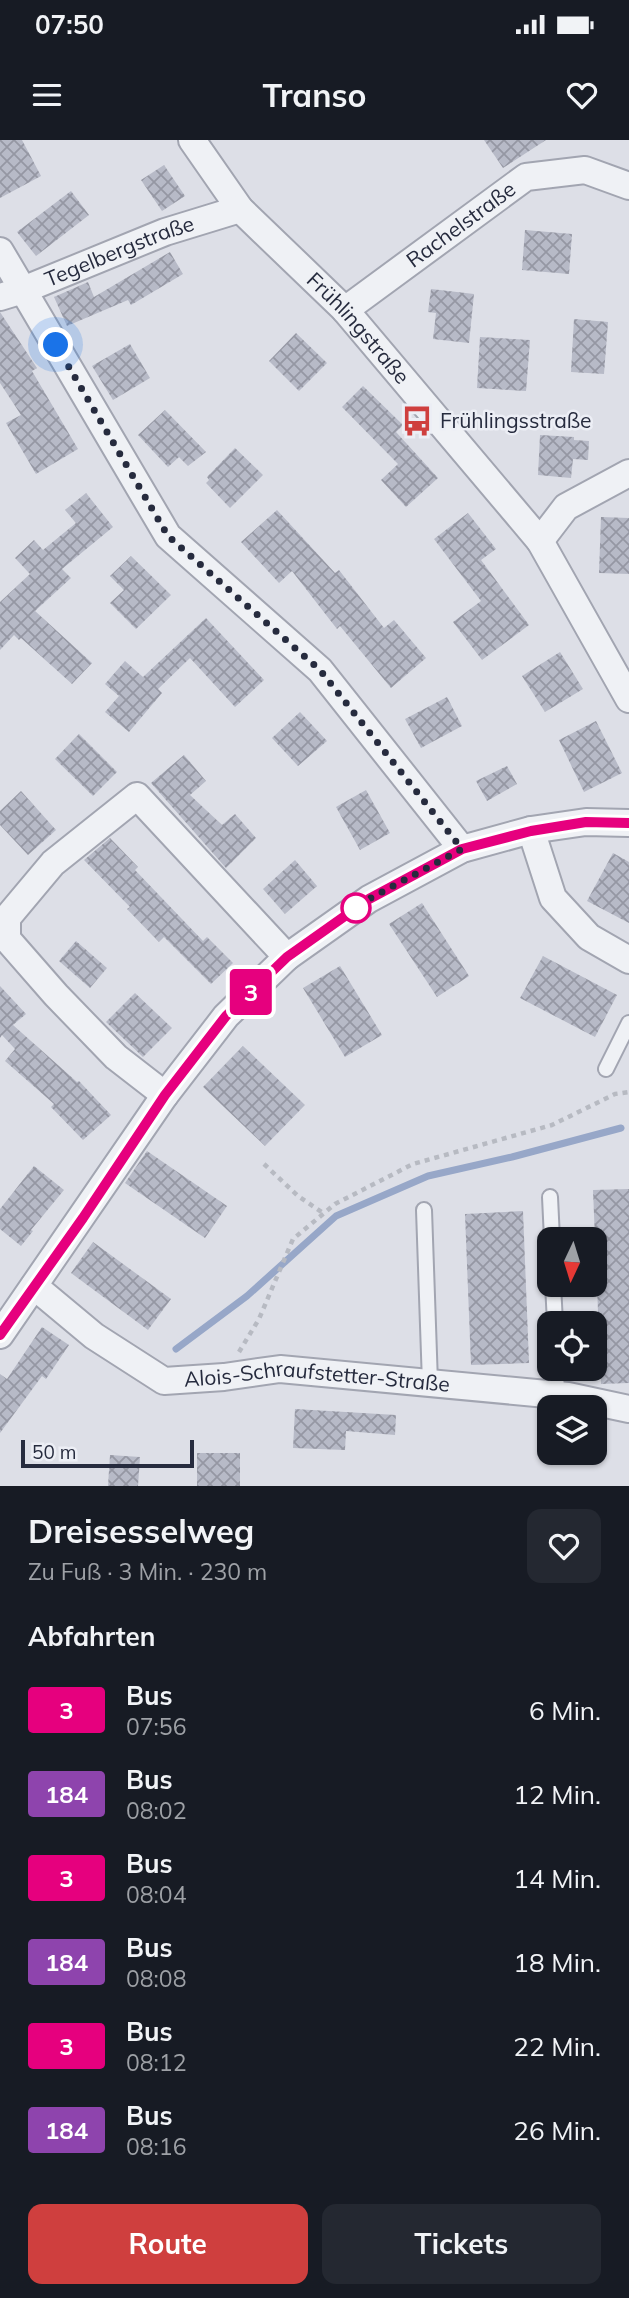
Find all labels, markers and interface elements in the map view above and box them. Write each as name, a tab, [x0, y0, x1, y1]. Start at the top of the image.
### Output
text: 07:50	[35, 8, 104, 41]
text: Transo	[263, 75, 366, 115]
icon: menu	[28, 76, 66, 114]
icon: heart	[563, 76, 601, 114]
street label: Rachelstraße	[401, 175, 520, 273]
street label: Tegelbergstraße	[41, 210, 197, 292]
street label: Frühlingstraße	[302, 266, 416, 389]
your location	[38, 327, 73, 362]
bus stop icon: Frühlingsstraße	[400, 404, 434, 438]
place label: Frühlingsstraße	[440, 407, 592, 433]
unlabelled marker	[341, 893, 371, 923]
line badge: 3	[228, 969, 274, 1015]
text: 3	[244, 977, 258, 1007]
north arrow	[537, 1227, 607, 1297]
map controls	[537, 1227, 607, 1465]
button: locate	[537, 1311, 607, 1381]
street label: Alois-Schraufstetter-Straße	[183, 1355, 451, 1397]
button: layers	[537, 1395, 607, 1465]
scale bar	[21, 1437, 194, 1469]
text: 50 m	[32, 1440, 76, 1464]
button: heart	[527, 1509, 601, 1583]
text: Dreisesselweg	[28, 1510, 254, 1551]
text: Zu Fuß · 3 Min. · 230 m	[28, 1557, 267, 1586]
text: Abfahrten	[28, 1620, 155, 1653]
text: Bus	[126, 1679, 172, 1712]
text: 6 Min.	[529, 1694, 601, 1727]
text: 3	[59, 1695, 74, 1725]
text: 07:56	[126, 1712, 186, 1741]
text: Bus	[126, 1763, 172, 1796]
text: 12 Min.	[513, 1778, 601, 1811]
text: 184	[45, 1779, 88, 1809]
text: 08:02	[126, 1796, 186, 1825]
text: Bus	[126, 1847, 172, 1880]
text: 14 Min.	[513, 1862, 601, 1895]
text: 3	[59, 1863, 74, 1893]
text: 08:04	[126, 1880, 186, 1909]
text: Bus	[126, 1931, 172, 1964]
text: 18 Min.	[513, 1946, 601, 1979]
text: 184	[45, 1947, 88, 1977]
text: 08:08	[126, 1964, 186, 1993]
text: Bus	[126, 2015, 172, 2048]
text: 22 Min.	[513, 2030, 601, 2063]
text: 3	[59, 2031, 74, 2061]
text: 08:12	[126, 2048, 186, 2077]
text: Bus	[126, 2099, 172, 2132]
text: 26 Min.	[513, 2114, 601, 2147]
text: 184	[45, 2115, 88, 2145]
text: 08:16	[126, 2132, 186, 2161]
button: Route	[28, 2204, 308, 2284]
button: Tickets	[322, 2204, 601, 2284]

